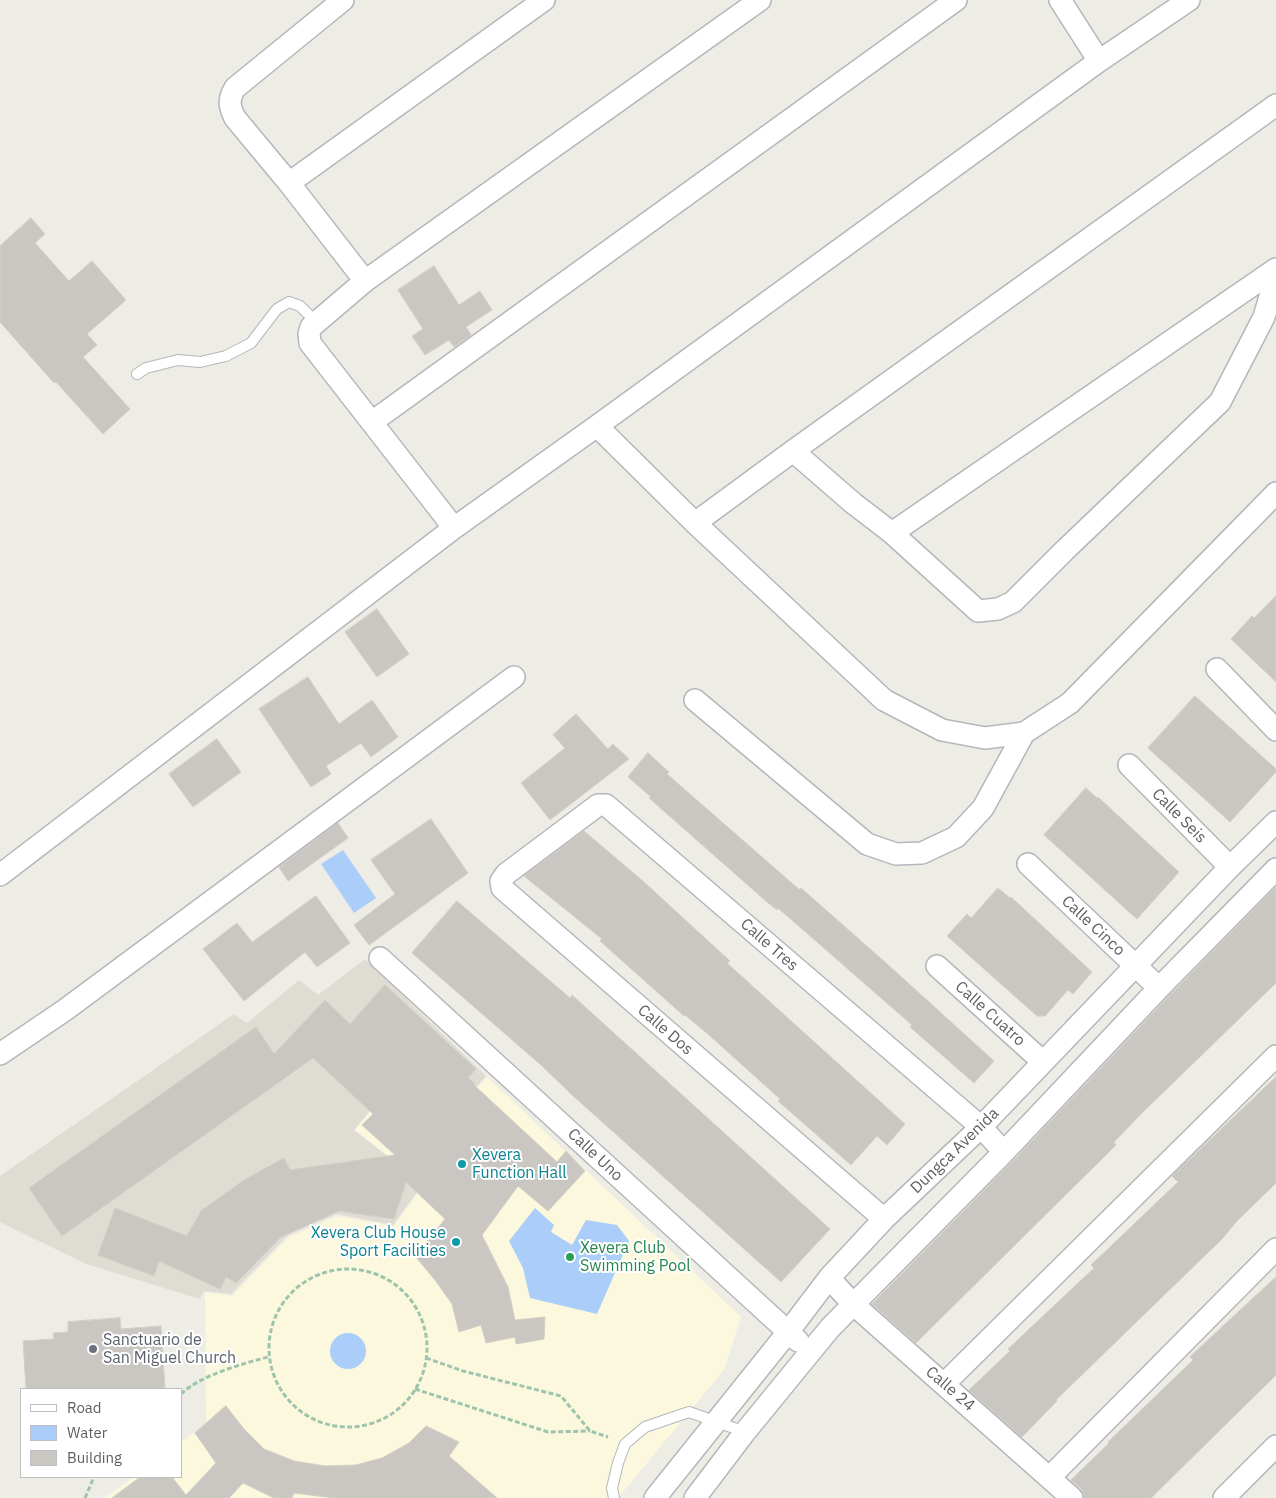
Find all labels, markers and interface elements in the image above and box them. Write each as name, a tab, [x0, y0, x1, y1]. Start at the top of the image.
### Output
street label: Calle Seis	[1148, 785, 1210, 847]
street label: Calle Cinco	[1057, 892, 1129, 960]
street label: Calle Tres	[736, 915, 802, 975]
street label: Calle Cuatro	[951, 978, 1029, 1050]
street label: Calle Dos	[633, 1001, 697, 1059]
street label: Dungca Avenida	[907, 1104, 1003, 1198]
street label: Calle Uno	[563, 1125, 627, 1185]
place label: Xevera Function Hall	[472, 1145, 567, 1183]
marker: Xevera Function Hall	[456, 1158, 468, 1170]
place label: Xevera Club House Sport Facilities	[311, 1223, 446, 1261]
marker: Xevera Club House Sport Facilities	[450, 1236, 462, 1248]
place label: Xevera Club Swimming Pool	[580, 1238, 690, 1276]
marker: Xevera Club Swimming Pool	[564, 1251, 576, 1263]
place label: Sanctuario de San Miguel Church	[103, 1330, 236, 1368]
marker: Sanctuario de San Miguel Church	[87, 1343, 99, 1355]
street label: Calle 24	[921, 1362, 979, 1416]
legend	[20, 1388, 182, 1478]
text: Road	[67, 1398, 102, 1417]
text: Water	[67, 1423, 107, 1442]
text: Building	[67, 1448, 122, 1467]

